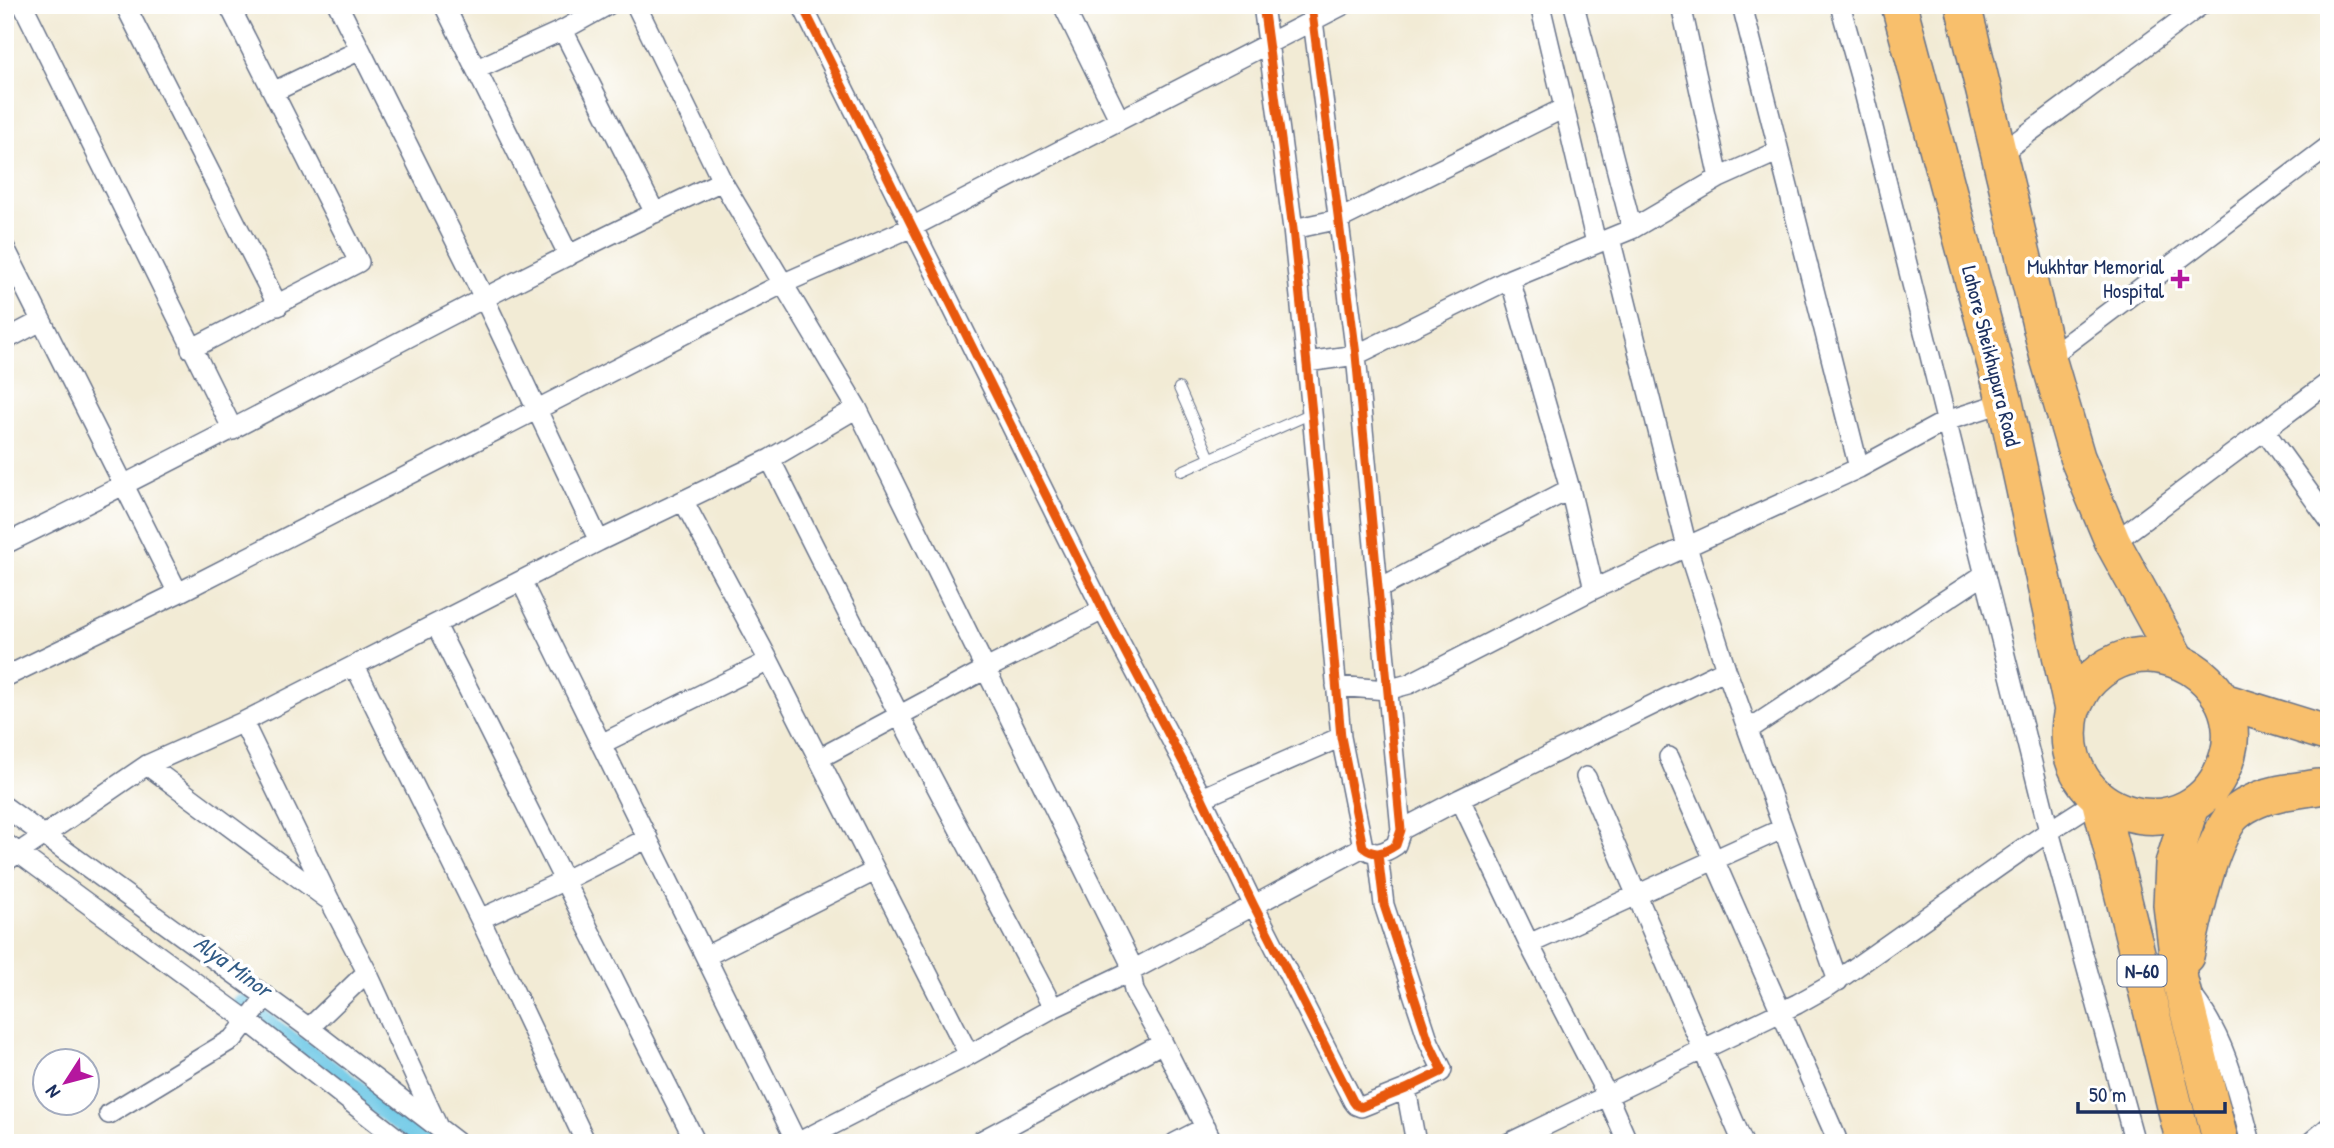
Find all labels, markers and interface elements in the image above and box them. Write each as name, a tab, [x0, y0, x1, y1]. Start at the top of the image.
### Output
place label: Mukhtar Memorial Hospital	[2027, 252, 2164, 305]
street label: Lahore Sheikhupura Road	[1955, 263, 2028, 449]
marker: Mukhtar Memorial Hospital	[2170, 269, 2190, 289]
water label: Alya Minor	[188, 927, 281, 1007]
road number: N-60	[2118, 956, 2166, 987]
north arrow	[32, 1046, 102, 1116]
scale bar	[2078, 1071, 2226, 1115]
text: N	[39, 1080, 66, 1104]
text: 50 m	[2089, 1080, 2126, 1109]

